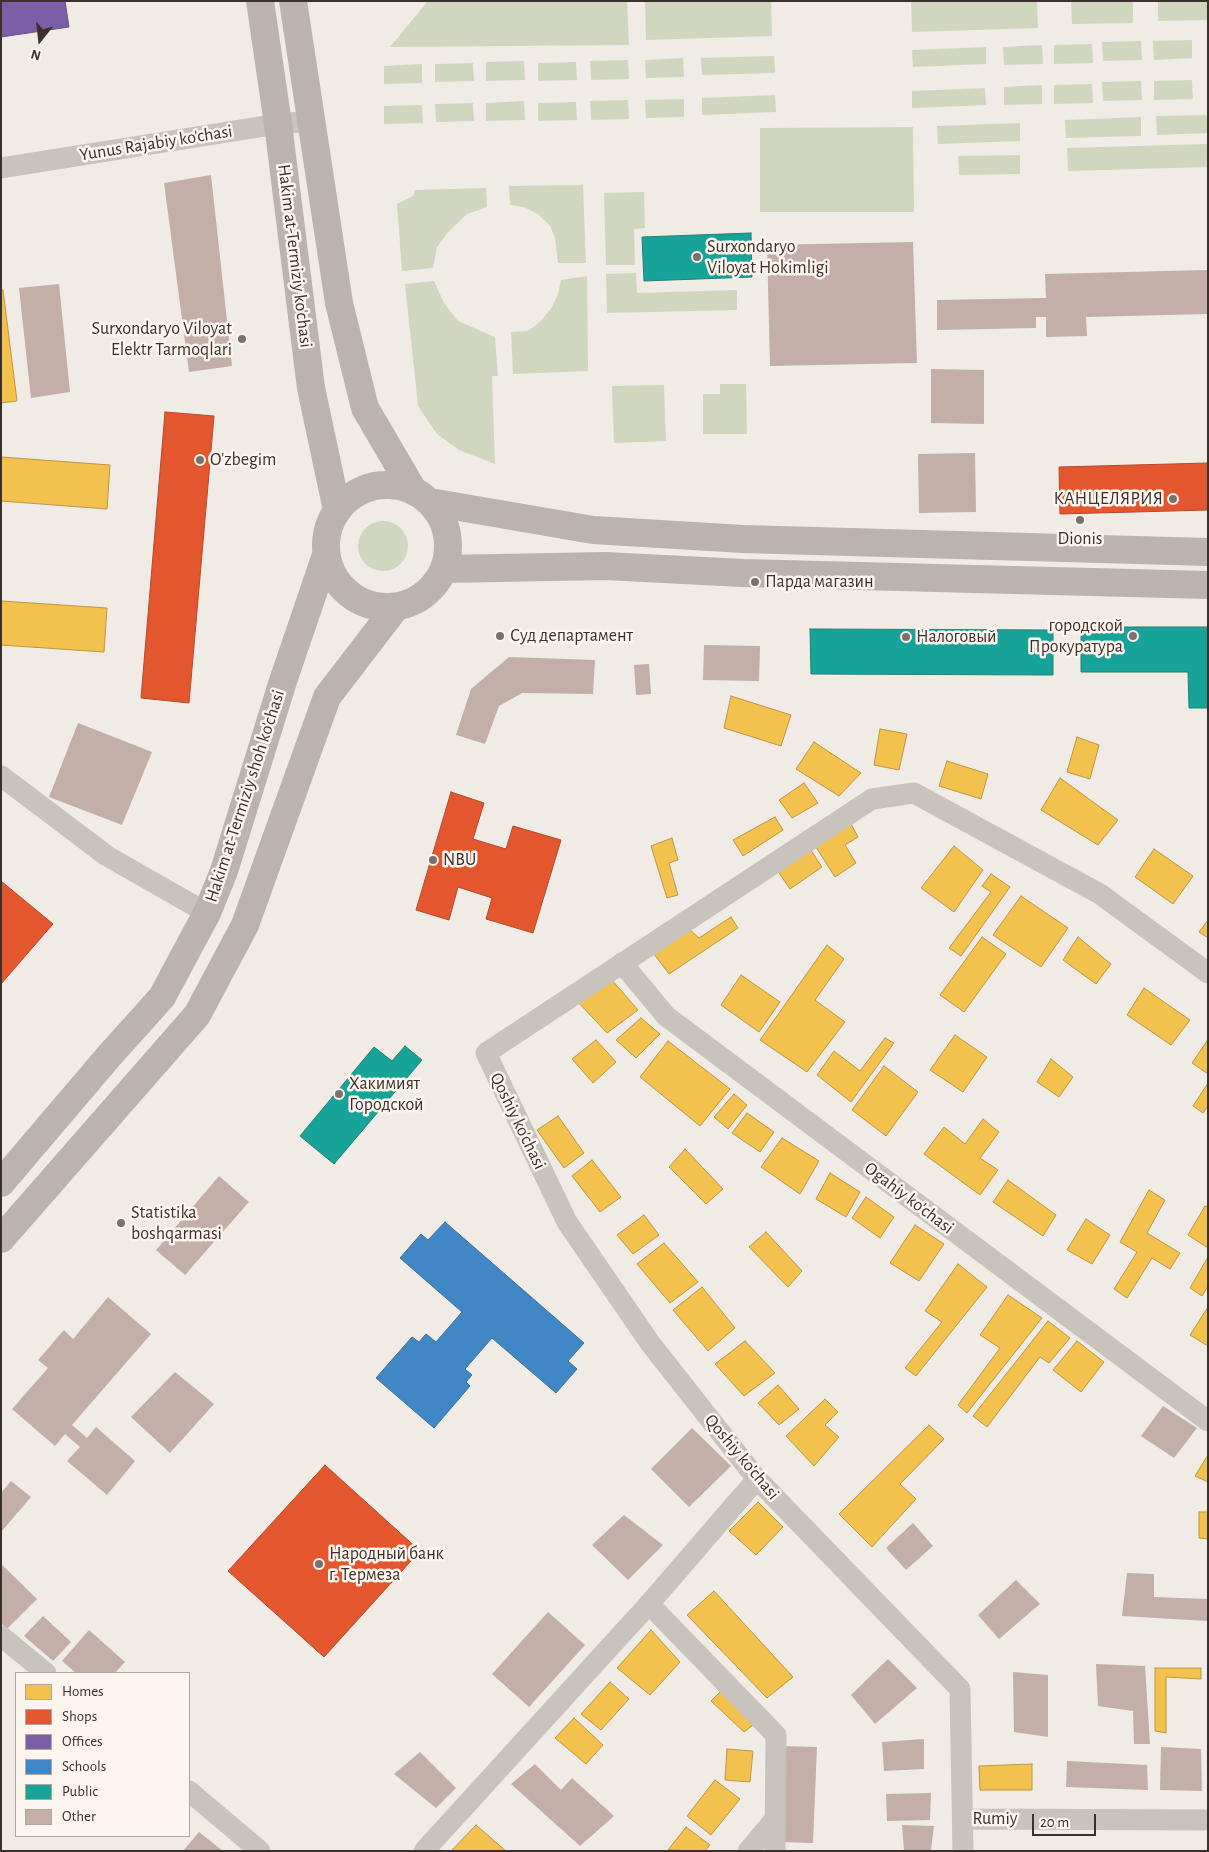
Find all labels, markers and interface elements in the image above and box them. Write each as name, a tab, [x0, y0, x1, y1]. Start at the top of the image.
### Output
north arrow	[15, 15, 65, 65]
text: N	[29, 46, 42, 62]
street label: Yunus Rajabiy ko'chasi	[78, 120, 234, 166]
street label: Hakim at-Termiziy ko'chasi	[273, 163, 317, 349]
place label: Surxondaryo Viloyat Hokimligi	[707, 236, 829, 278]
marker: Surxondaryo Viloyat Hokimligi	[691, 251, 703, 263]
place label: Surxondaryo Viloyat Elektr Tarmoqlari	[91, 318, 232, 360]
marker: Surxondaryo Viloyat Elektr Tarmoqlari	[236, 333, 248, 345]
place label: O'zbegim	[210, 449, 276, 471]
marker: O'zbegim	[194, 454, 206, 466]
place label: КАНЦЕЛЯРИЯ	[1053, 488, 1163, 510]
marker: КАНЦЕЛЯРИЯ	[1167, 493, 1179, 505]
marker: Dionis	[1074, 514, 1086, 526]
place label: Dionis	[1058, 528, 1102, 550]
place label: Парда магазин	[765, 571, 874, 593]
marker: Парда магазин	[749, 576, 761, 588]
place label: городской Прокуратура	[1029, 615, 1123, 658]
place label: Суд департамент	[510, 625, 633, 647]
place label: Налоговый	[916, 626, 997, 648]
marker: Суд департамент	[494, 630, 506, 642]
marker: городской Прокуратура	[1127, 630, 1139, 642]
marker: Налоговый	[900, 631, 912, 643]
street label: Hakim at-Termiziy shoh ko'chasi	[200, 687, 290, 905]
place label: NBU	[443, 849, 476, 871]
marker: NBU	[427, 854, 439, 866]
street label: Qoshiy ko'chasi	[485, 1069, 551, 1173]
place label: Хакимият Городской	[349, 1073, 424, 1116]
marker: Хакимият Городской	[333, 1088, 345, 1100]
street label: Ogahiy ko'chasi	[860, 1157, 958, 1239]
place label: Statistika boshqarmasi	[131, 1202, 222, 1244]
marker: Statistika boshqarmasi	[115, 1217, 127, 1229]
street label: Qoshiy ko'chasi	[700, 1410, 784, 1504]
place label: Народный банк г. Термеза	[329, 1543, 444, 1586]
marker: Народный банк г. Термеза	[313, 1558, 325, 1570]
legend	[15, 1672, 190, 1837]
text: Homes	[62, 1684, 104, 1699]
text: Shops	[62, 1709, 97, 1724]
text: Offices	[62, 1734, 103, 1749]
text: Schools	[62, 1759, 106, 1774]
text: Public	[62, 1784, 98, 1799]
scale bar	[1034, 1804, 1098, 1836]
street label: Rumiy	[972, 1808, 1018, 1830]
text: Other	[62, 1809, 96, 1824]
text: 20 m	[1040, 1815, 1069, 1830]

